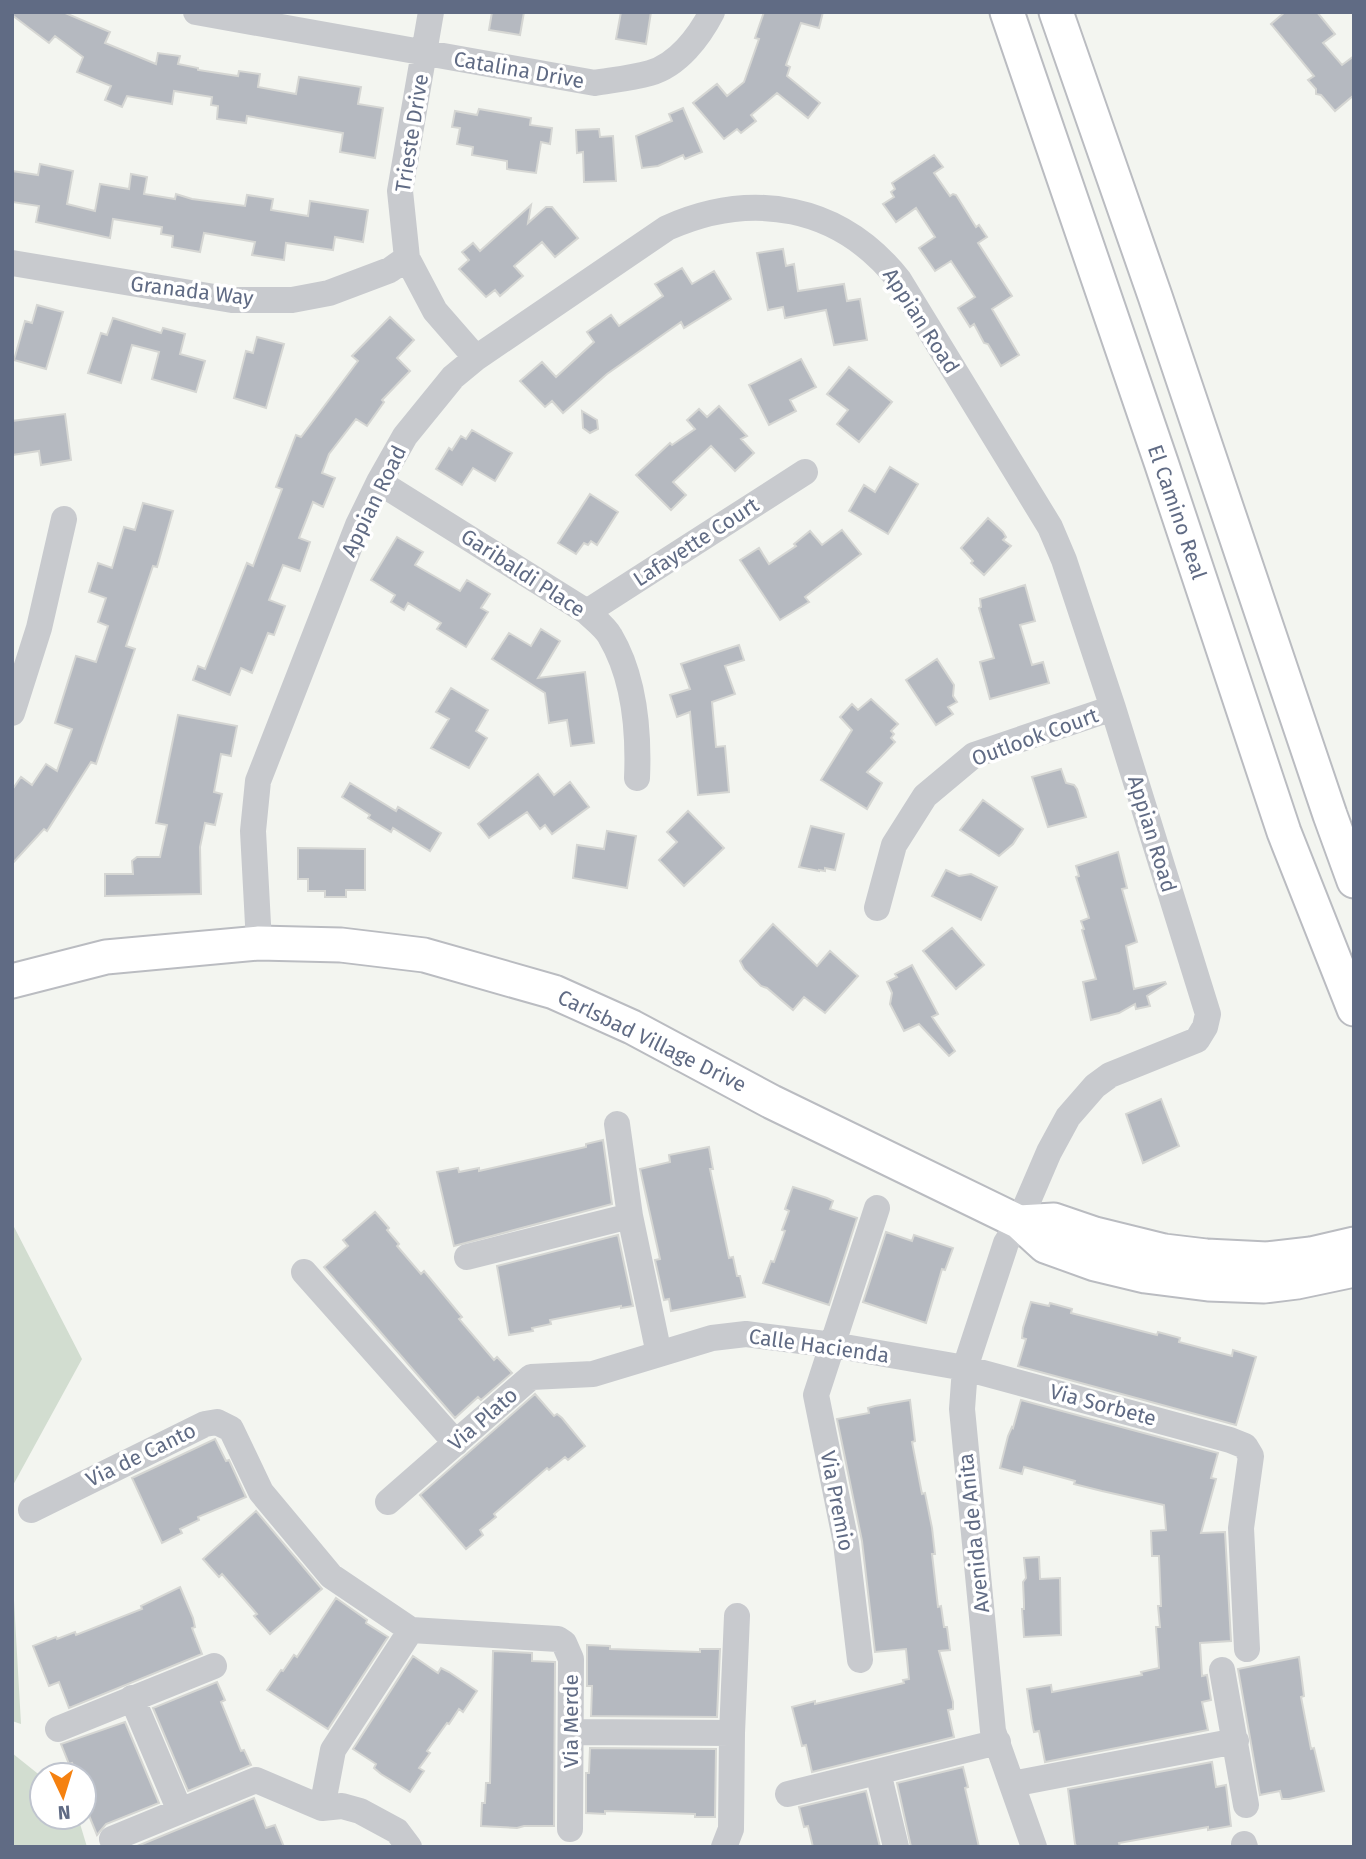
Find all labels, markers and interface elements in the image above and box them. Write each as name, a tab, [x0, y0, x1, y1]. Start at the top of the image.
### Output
street label: Catalina Drive	[452, 46, 586, 94]
street label: Trieste Drive	[390, 72, 434, 194]
street label: Appian Road	[877, 263, 965, 379]
street label: Granada Way	[129, 271, 256, 312]
street label: Appian Road	[336, 441, 412, 561]
street label: El Camino Real	[1142, 441, 1212, 583]
street label: Lafayette Court	[628, 492, 764, 592]
street label: Garibaldi Place	[456, 523, 590, 623]
street label: Outlook Court	[968, 702, 1102, 772]
street label: Appian Road	[1122, 773, 1182, 895]
street label: Carlsbad Village Drive	[553, 984, 751, 1098]
street label: Calle Hacienda	[747, 1323, 891, 1369]
street label: Via Sorbete	[1047, 1378, 1159, 1432]
street label: Via Plato	[443, 1382, 523, 1456]
street label: Via de Canto	[82, 1417, 200, 1493]
street label: Via Premio	[815, 1449, 859, 1553]
street label: Avenida de Anita	[953, 1452, 995, 1614]
street label: Via Merde	[558, 1674, 584, 1768]
north arrow	[28, 1761, 98, 1831]
text: N	[57, 1801, 71, 1824]

